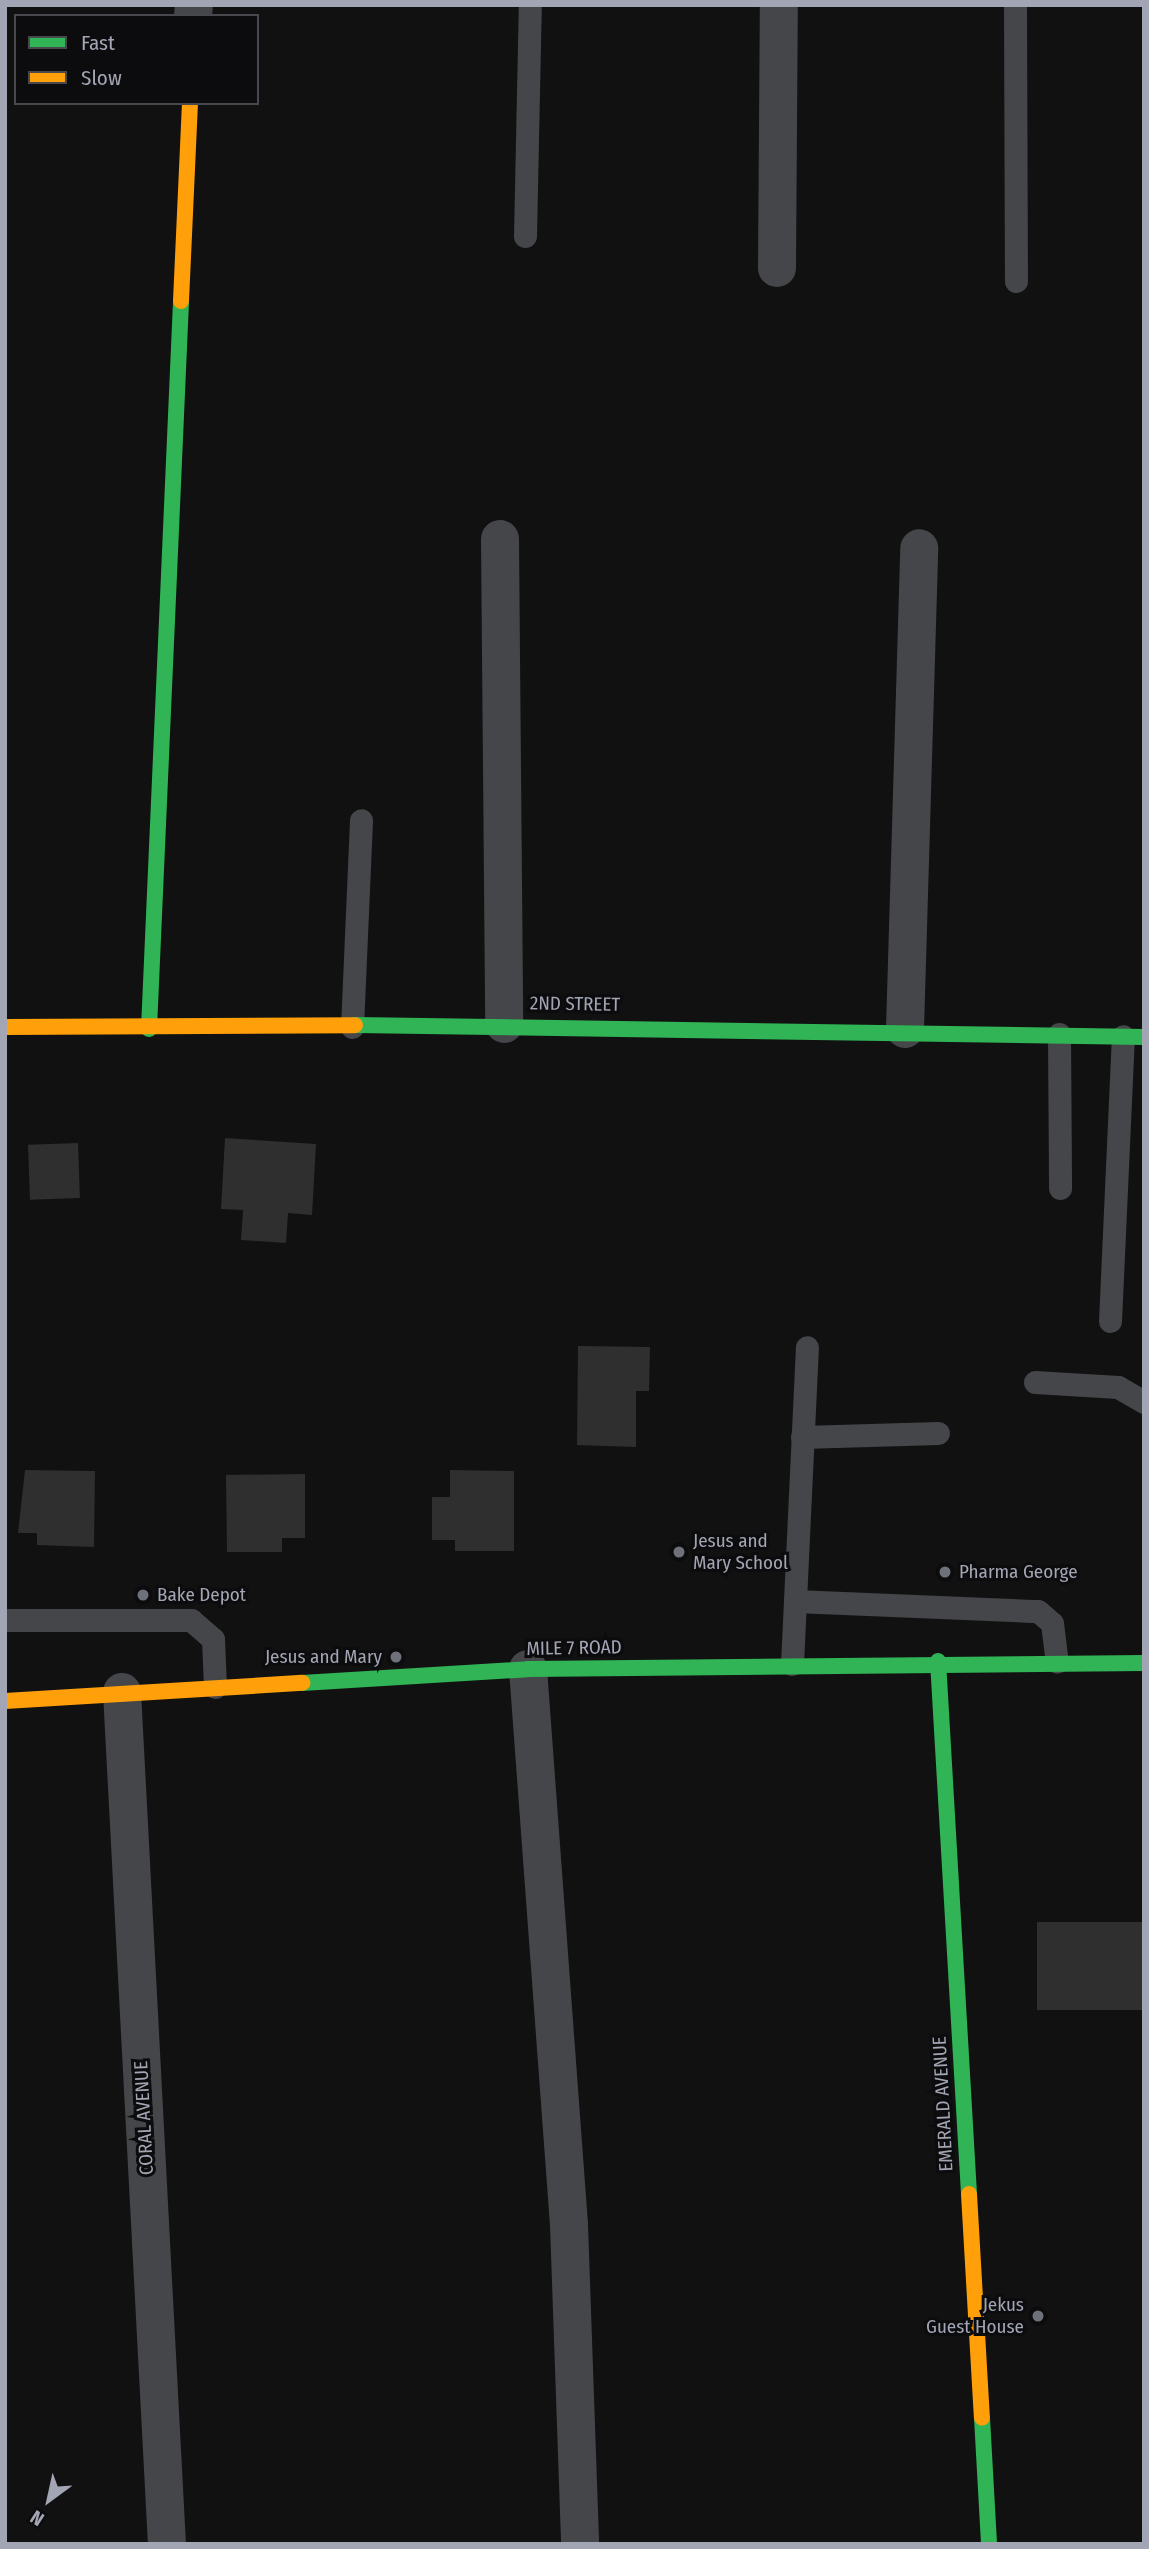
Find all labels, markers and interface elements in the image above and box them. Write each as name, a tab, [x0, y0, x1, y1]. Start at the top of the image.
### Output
legend	[14, 14, 259, 105]
text: Fast	[81, 30, 115, 56]
text: Slow	[81, 65, 122, 91]
street label: 2ND STREET	[530, 992, 620, 1016]
place label: Jesus and Mary School	[693, 1530, 788, 1574]
marker: Jesus and Mary School	[671, 1544, 687, 1560]
place label: Pharma George	[959, 1561, 1078, 1583]
marker: Pharma George	[937, 1564, 953, 1580]
place label: Bake Depot	[157, 1584, 246, 1606]
marker: Bake Depot	[135, 1587, 151, 1603]
street label: MILE 7 ROAD	[526, 1636, 622, 1660]
place label: Jesus and Mary	[265, 1646, 382, 1668]
marker: Jesus and Mary	[388, 1649, 404, 1665]
street label: EMERALD AVENUE	[928, 2036, 958, 2172]
street label: CORAL AVENUE	[130, 2060, 158, 2176]
place label: Jekus Guest House	[926, 2294, 1024, 2338]
marker: Jekus Guest House	[1030, 2308, 1046, 2324]
north arrow	[14, 2465, 84, 2535]
text: N	[26, 2505, 48, 2531]

